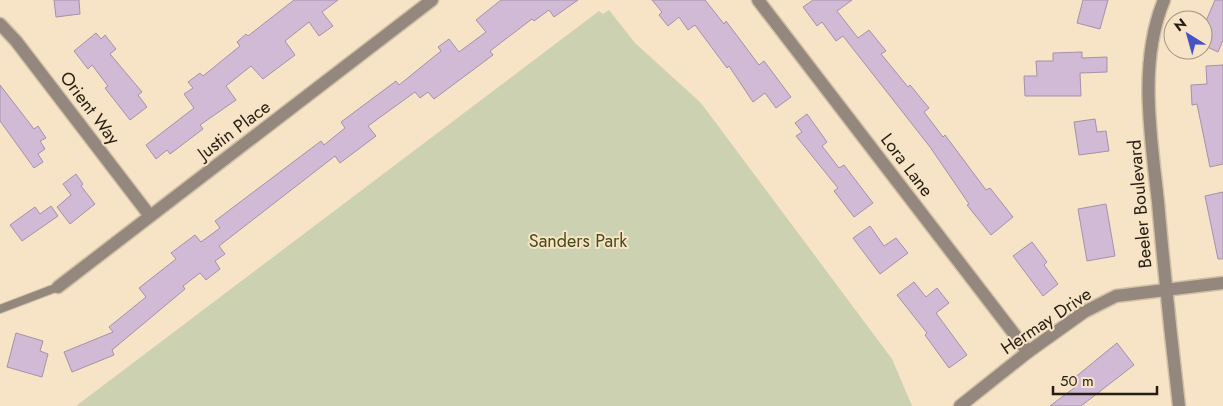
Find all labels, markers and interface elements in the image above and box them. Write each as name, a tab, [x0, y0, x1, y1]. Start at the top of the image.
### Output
north arrow	[1163, 10, 1213, 60]
text: N	[1170, 13, 1191, 36]
street label: Orient Way	[54, 66, 126, 150]
street label: Justin Place	[190, 94, 276, 167]
street label: Lora Lane	[874, 128, 940, 202]
street label: Beeler Boulevard	[1121, 139, 1159, 269]
park label: Sanders Park	[529, 228, 627, 254]
street label: Hermay Drive	[996, 281, 1096, 361]
scale bar	[1053, 364, 1157, 396]
text: 50 m	[1060, 370, 1094, 392]

